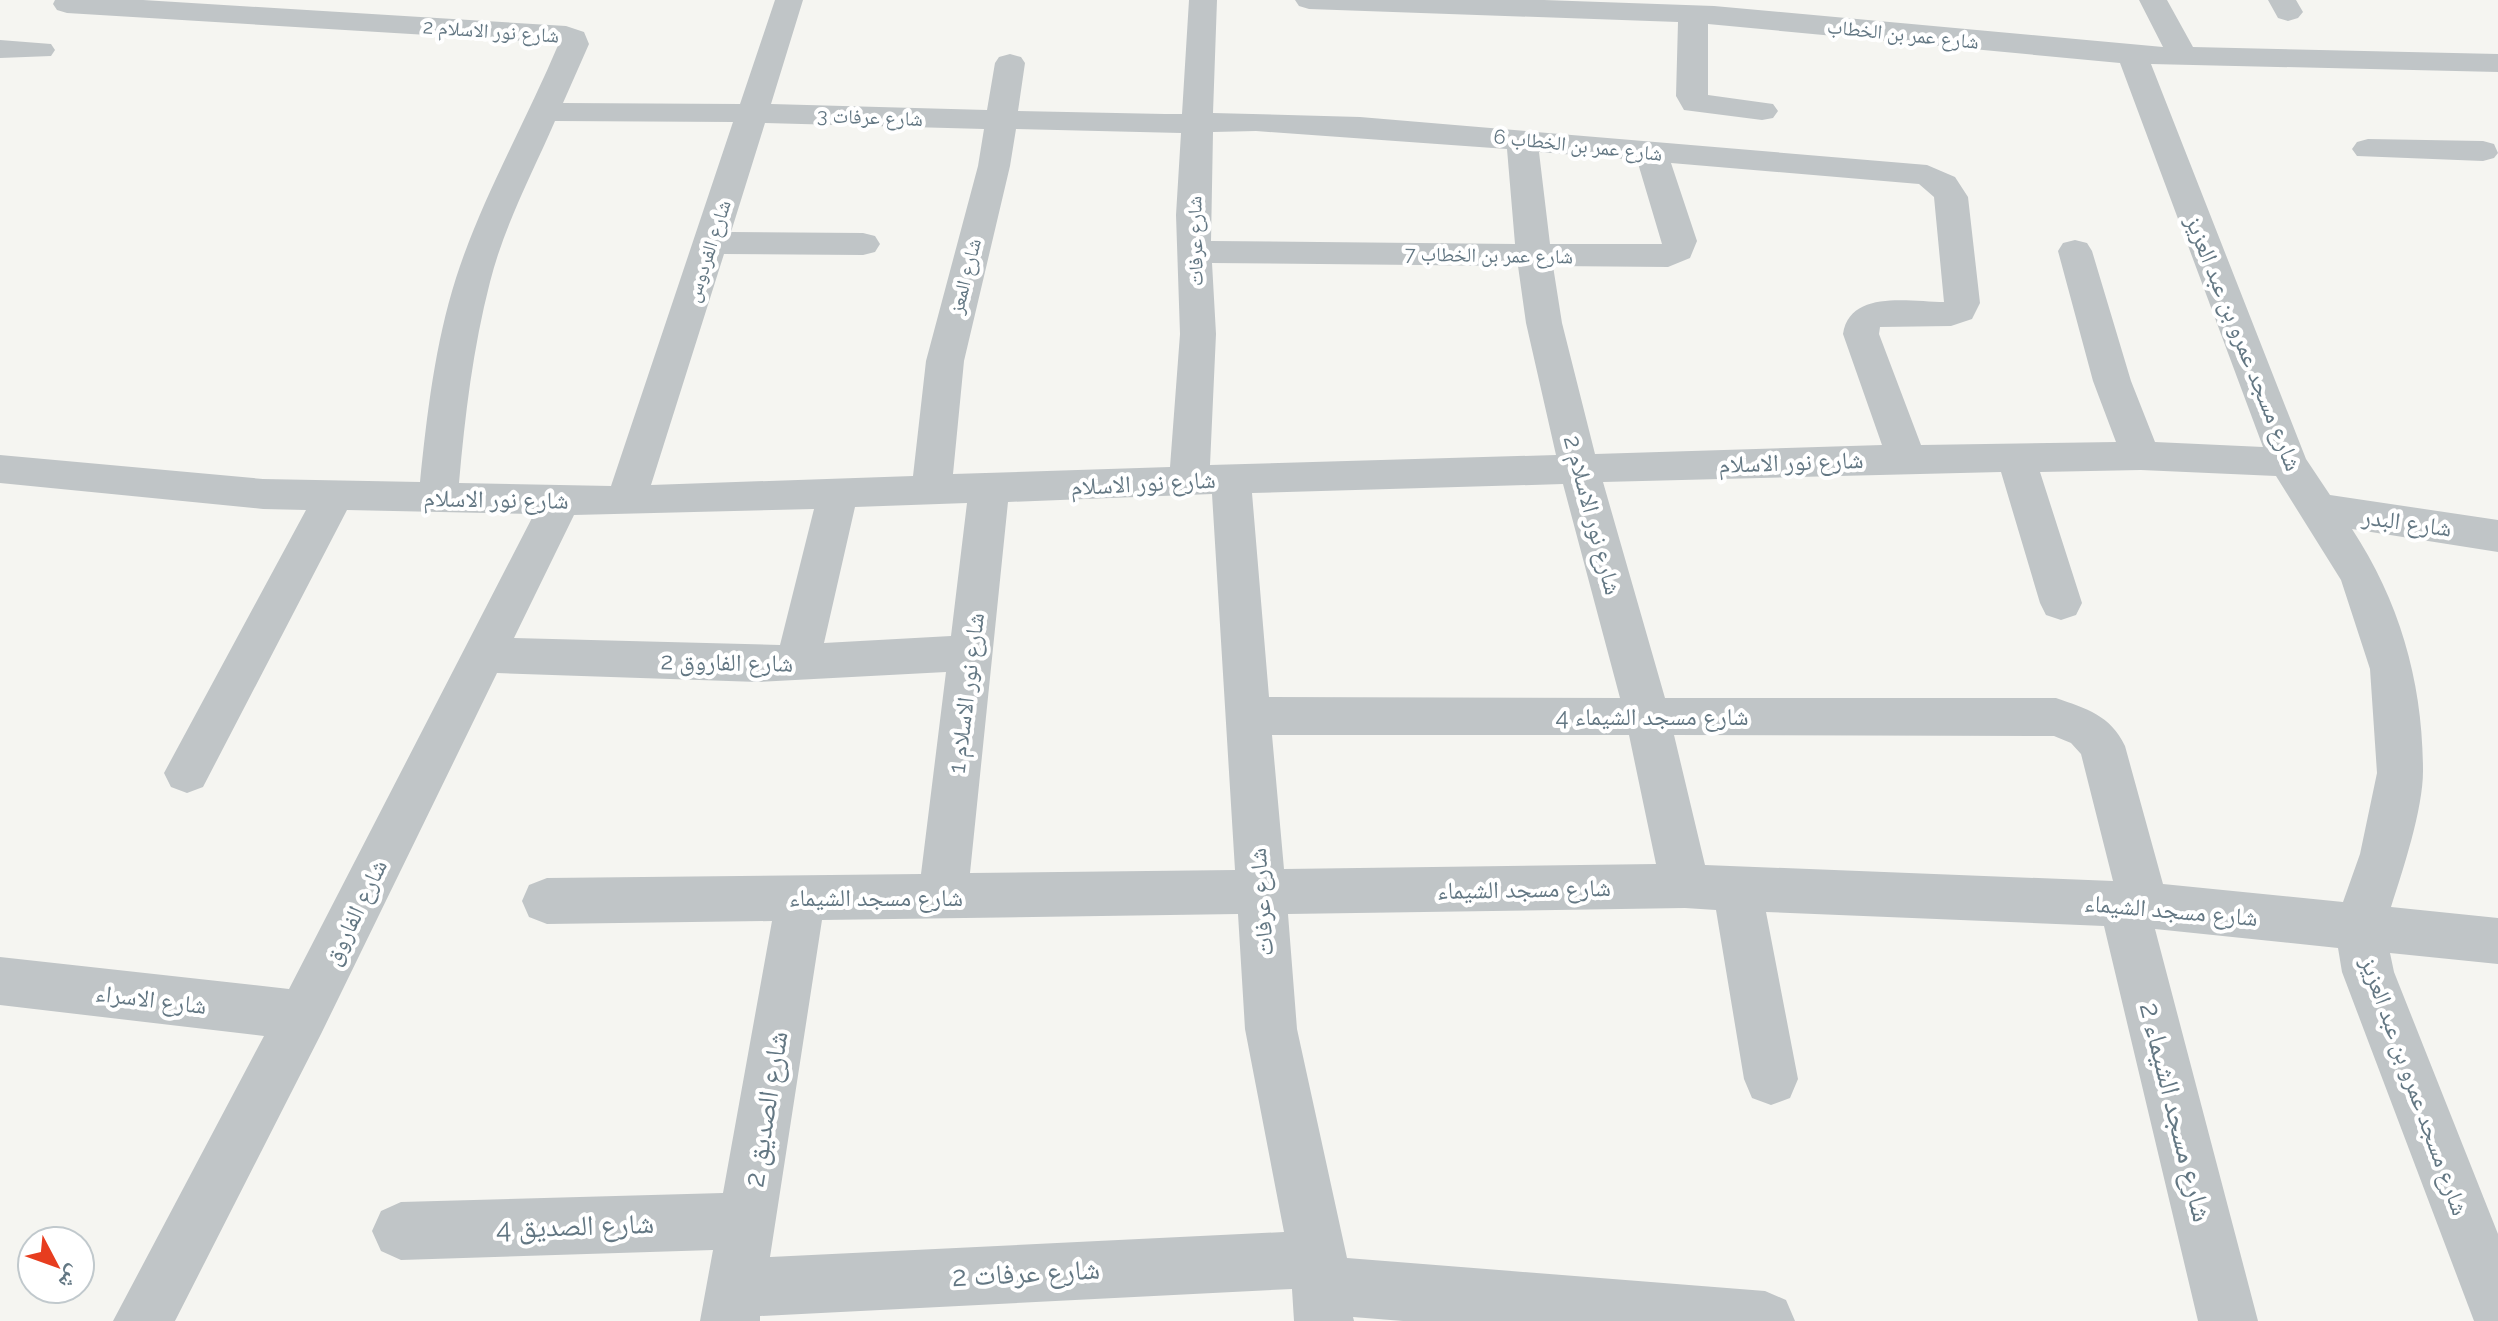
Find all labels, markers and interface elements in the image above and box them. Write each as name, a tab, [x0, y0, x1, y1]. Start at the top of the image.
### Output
street label: شارع نور الاسلام 2	[422, 14, 560, 50]
street label: شارع عمر بن الخطاب	[1826, 14, 1980, 55]
street label: شارع عرفات 3	[817, 103, 923, 132]
street label: شارع عمر بن الخطاب 6	[1492, 124, 1664, 167]
street label: شارع عرفات	[1182, 196, 1209, 286]
street label: شارع الفردوس	[680, 197, 737, 305]
street label: شارع مسجد عمرو بن عبد العزيز	[2178, 210, 2309, 475]
street label: شارع المعز	[944, 236, 987, 317]
street label: شارع عمر بن الخطاب 7	[1405, 242, 1573, 269]
street label: شارع نور الاسلام 2	[1556, 432, 1628, 598]
street label: شارع نور الاسلام	[1718, 445, 1864, 481]
street label: شارع نور الاسلام	[1070, 465, 1216, 503]
street label: شارع نور الاسلام	[423, 483, 569, 517]
street label: شارع البدر	[2359, 501, 2454, 544]
street label: شارع نور الاسلام 1	[942, 611, 992, 775]
street label: شارع الفاروق 2	[660, 646, 794, 679]
street label: شارع مسجد الشيماء 4	[1555, 702, 1749, 732]
street label: شارع عرفات	[1243, 847, 1280, 957]
street label: شارع الفاروق	[317, 854, 394, 970]
street label: شارع مسجد الشيماء	[1437, 873, 1611, 906]
street label: شارع مسجد الشيماء	[789, 883, 963, 913]
street label: شارع مسجد الشيماء	[2083, 888, 2259, 933]
street label: شارع مسجد عمرو بن عبد العزيز	[2353, 952, 2475, 1220]
street label: شارع الاسراء	[94, 978, 208, 1021]
street label: شارع مسجد الشيماء 2	[2132, 999, 2219, 1225]
street label: شارع الصديق 2	[737, 1029, 796, 1189]
street label: شارع الصديق 4	[495, 1207, 655, 1246]
north arrow	[16, 1225, 96, 1305]
street label: شارع عرفات 2	[951, 1253, 1101, 1294]
text: ش	[53, 1260, 89, 1295]

